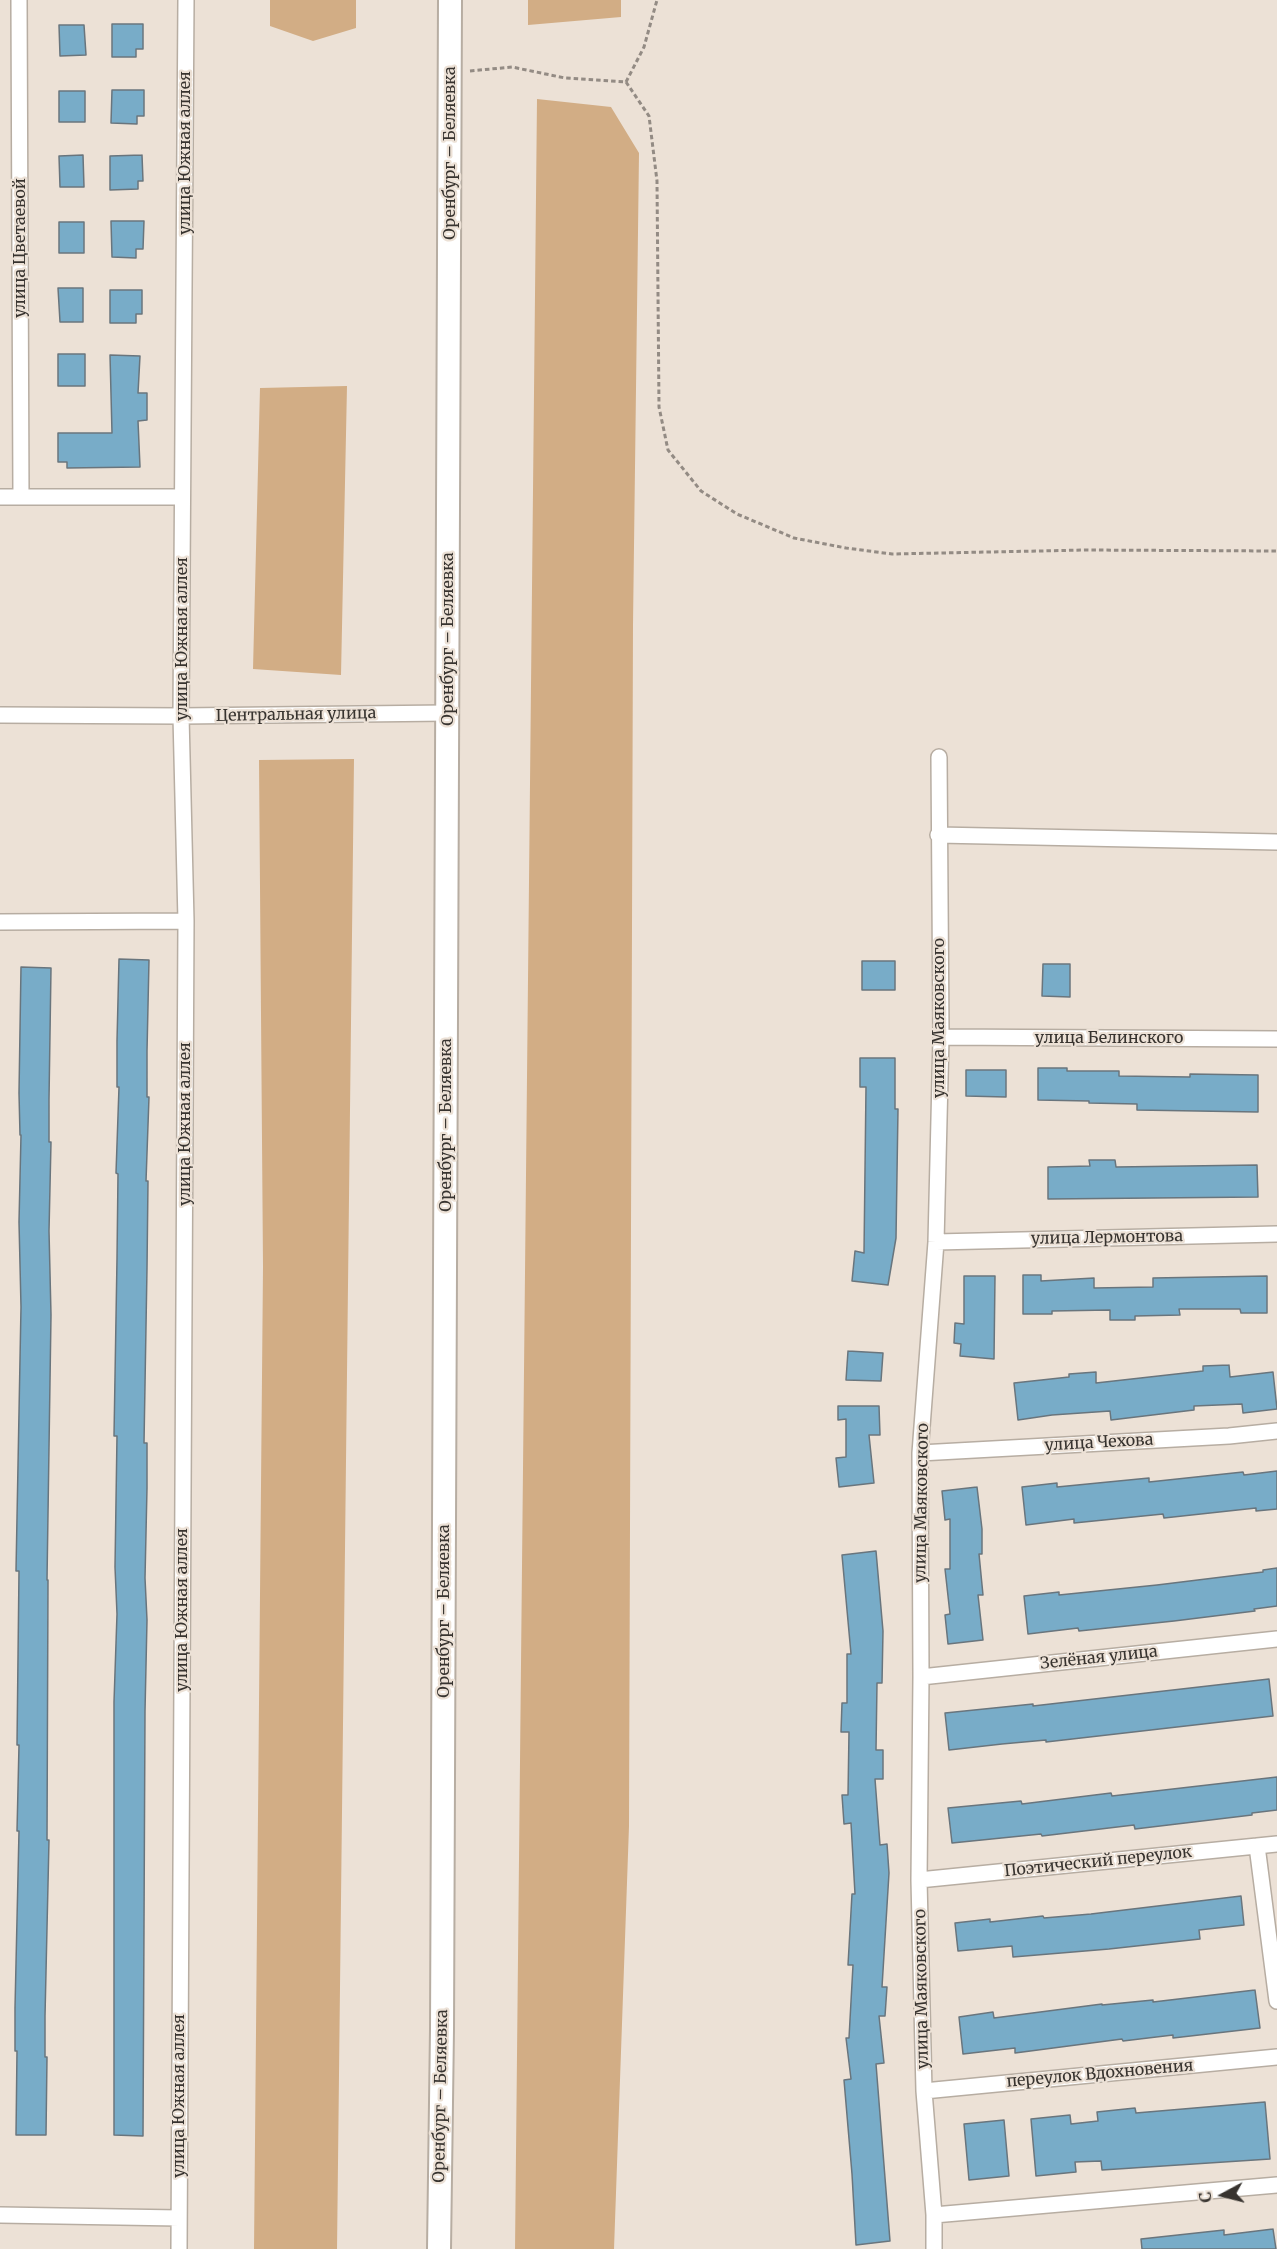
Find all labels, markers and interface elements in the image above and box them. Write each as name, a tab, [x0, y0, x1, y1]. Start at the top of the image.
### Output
street label: Оренбург – Беляевка	[440, 66, 460, 240]
street label: улица Южная аллея	[175, 71, 195, 235]
street label: улица Цветаевой	[10, 178, 30, 318]
street label: Оренбург – Беляевка	[438, 552, 458, 726]
street label: улица Южная аллея	[172, 557, 192, 721]
street label: Центральная улица	[216, 704, 376, 726]
street label: улица Маяковского	[929, 938, 949, 1098]
street label: улица Белинского	[1035, 1028, 1183, 1048]
street label: Оренбург – Беляевка	[436, 1038, 456, 1212]
street label: улица Южная аллея	[175, 1042, 195, 1206]
street label: улица Лермонтова	[1031, 1227, 1183, 1249]
street label: улица Маяковского	[911, 1423, 933, 1583]
street label: улица Чехова	[1044, 1431, 1154, 1455]
street label: Оренбург – Беляевка	[434, 1524, 454, 1698]
street label: улица Южная аллея	[172, 1528, 192, 1692]
street label: Зелёная улица	[1039, 1642, 1159, 1674]
street label: Поэтический переулок	[1003, 1843, 1193, 1881]
street label: улица Маяковского	[911, 1909, 933, 2069]
street label: Оренбург – Беляевка	[430, 2009, 452, 2183]
street label: улица Южная аллея	[169, 2014, 189, 2178]
street label: переулок Вдохновения	[1006, 2056, 1194, 2092]
north arrow	[1193, 2165, 1253, 2225]
text: С	[1195, 2191, 1216, 2204]

